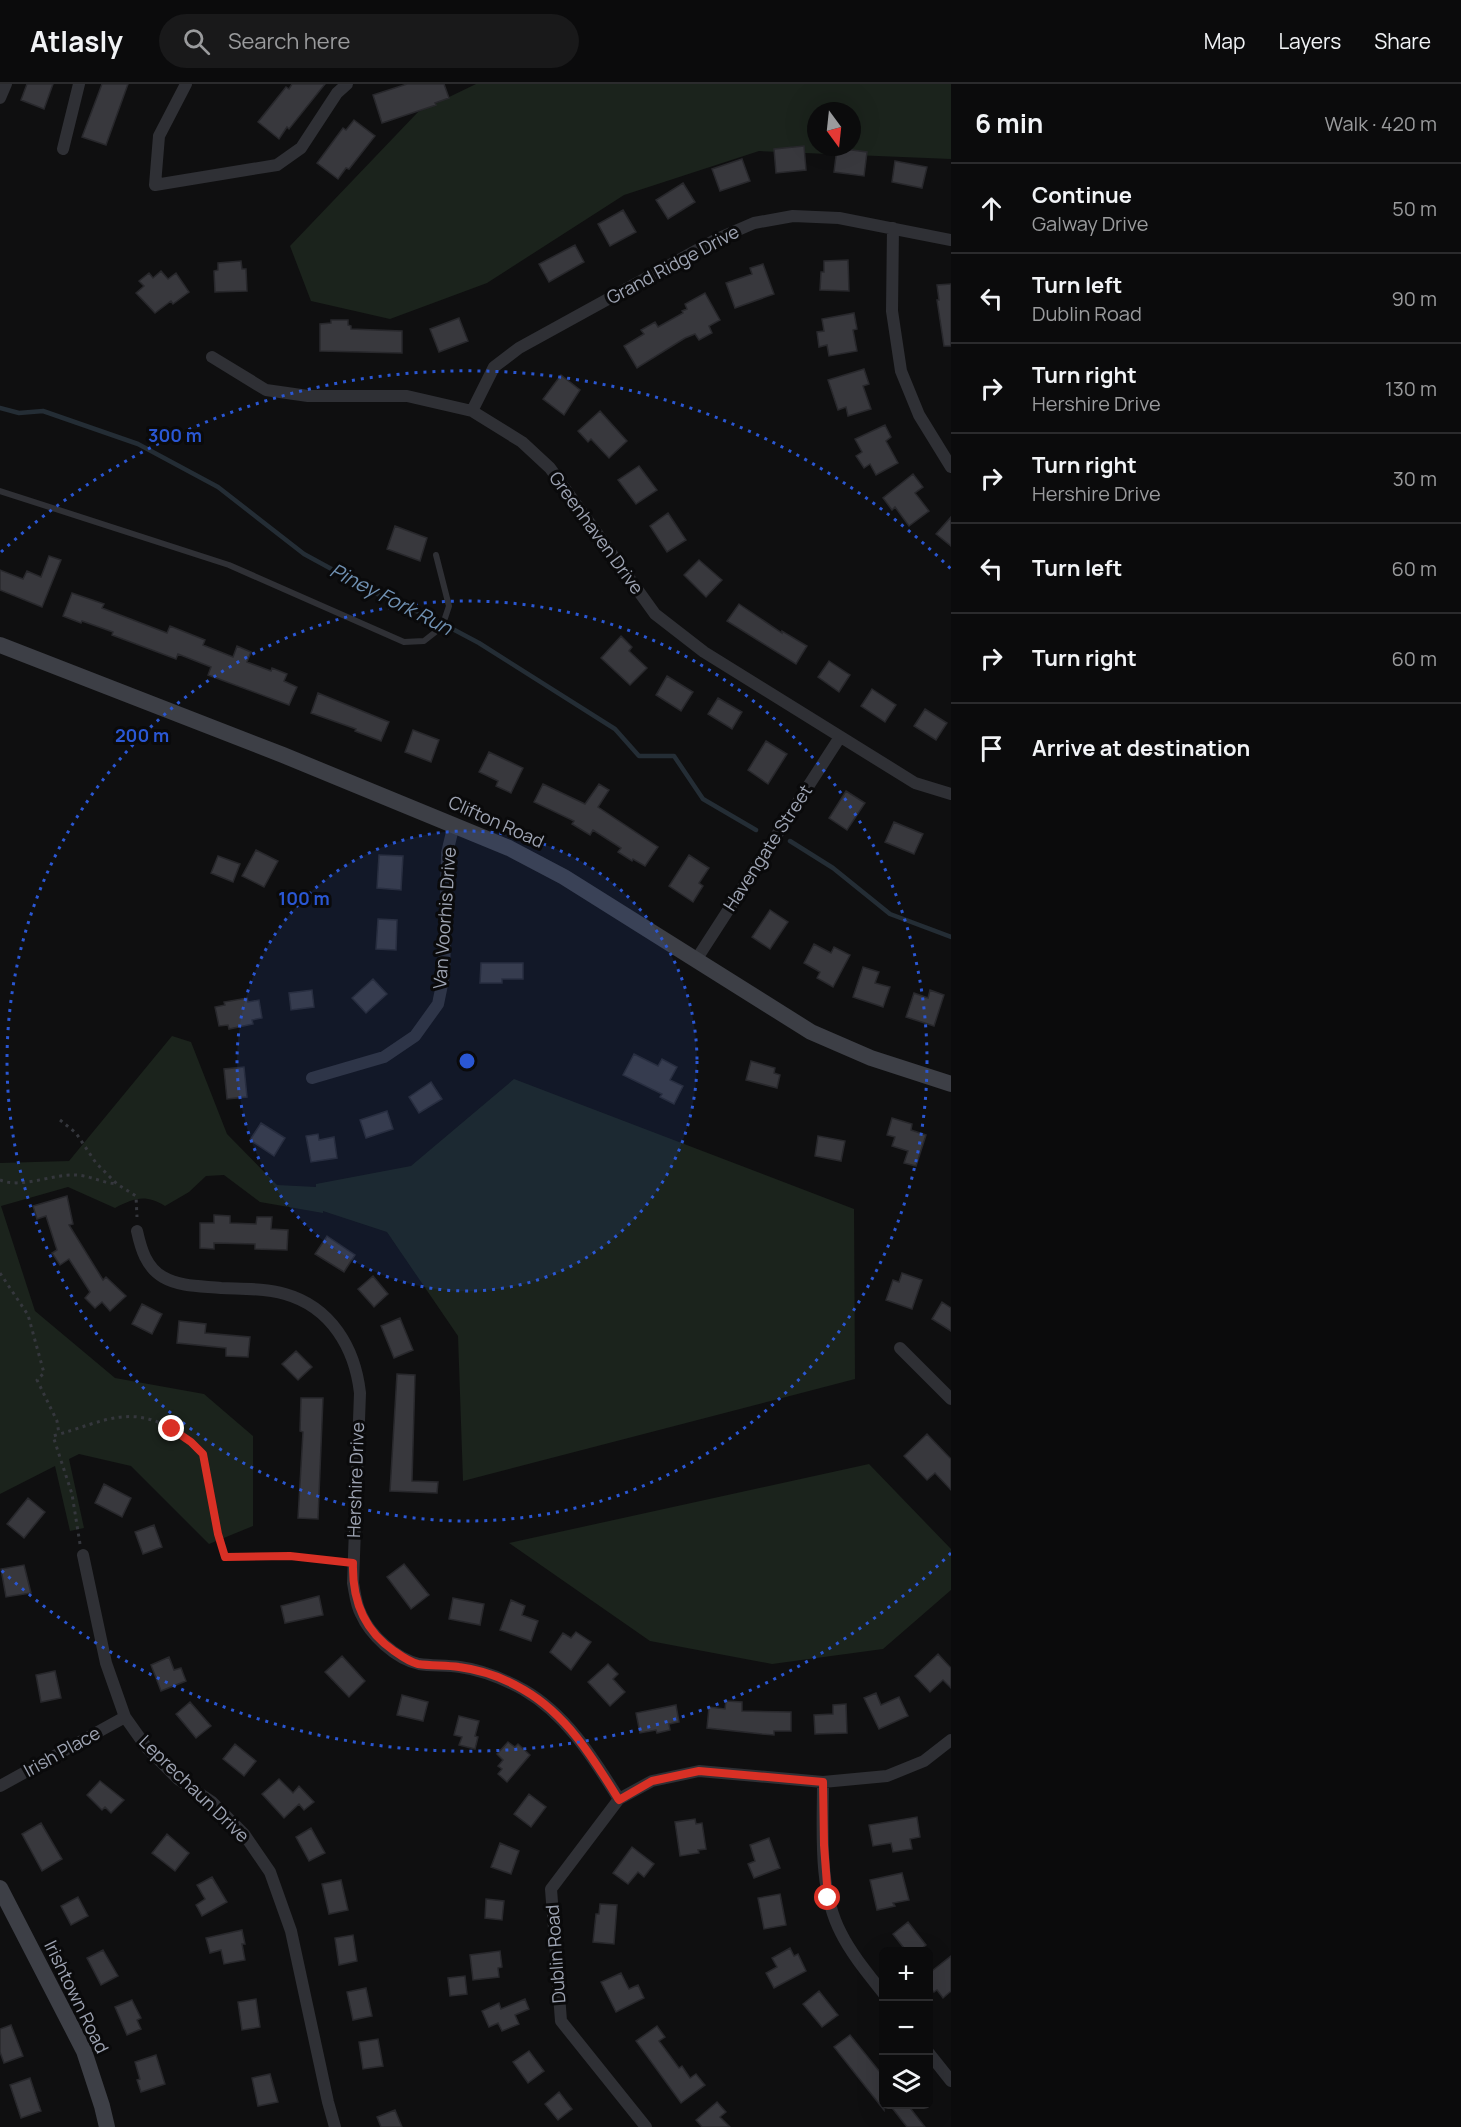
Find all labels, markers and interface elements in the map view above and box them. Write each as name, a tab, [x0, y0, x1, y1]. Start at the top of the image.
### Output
search box	[159, 14, 579, 68]
text: Atlasly	[30, 22, 123, 60]
icon: search	[180, 25, 213, 58]
text: Search here	[228, 26, 350, 56]
text: Map	[1204, 27, 1245, 55]
text: Layers	[1278, 27, 1341, 55]
text: Share	[1374, 27, 1431, 55]
north arrow	[807, 102, 861, 156]
text: 6 min	[975, 105, 1043, 141]
text: Walk · 420 m	[1325, 110, 1437, 137]
text: Continue	[1032, 180, 1132, 210]
icon: ahead	[975, 192, 1008, 225]
text: 50 m	[1392, 195, 1437, 222]
text: Galway Drive	[1032, 210, 1148, 237]
street label: Grand Ridge Drive	[602, 219, 743, 309]
text: Turn left	[1032, 270, 1122, 300]
icon: left	[975, 282, 1008, 315]
text: 90 m	[1391, 285, 1437, 312]
text: Dublin Road	[1032, 300, 1142, 327]
text: Turn right	[1032, 360, 1137, 390]
icon: right	[975, 372, 1008, 405]
text: 130 m	[1385, 375, 1437, 402]
text: Hershire Drive	[1032, 390, 1161, 417]
text: 300 m	[148, 423, 202, 447]
text: Turn right	[1032, 450, 1137, 480]
icon: right	[975, 462, 1008, 495]
text: 30 m	[1393, 465, 1437, 492]
street label: Greenhaven Drive	[544, 466, 649, 599]
text: Hershire Drive	[1032, 480, 1161, 507]
icon: left	[975, 552, 1008, 585]
text: Turn left	[1032, 553, 1122, 583]
text: 60 m	[1391, 555, 1437, 582]
water label: Piney Fork Run	[326, 556, 458, 641]
icon: right	[975, 642, 1008, 675]
text: Turn right	[1032, 643, 1137, 673]
text: 60 m	[1391, 645, 1437, 672]
text: 200 m	[115, 723, 169, 747]
icon: arrive	[975, 732, 1008, 765]
text: Arrive at destination	[1032, 733, 1250, 763]
street label: Havengate Street	[717, 780, 817, 915]
street label: Clifton Road	[445, 789, 548, 853]
street label: Van Voorhis Drive	[427, 846, 461, 990]
text: 100 m	[278, 886, 330, 910]
centre of rings	[457, 1051, 477, 1071]
route end	[158, 1415, 184, 1441]
street label: Hershire Drive	[341, 1422, 369, 1538]
street label: Irish Place	[19, 1720, 104, 1782]
street label: Leprechaun Drive	[134, 1729, 255, 1847]
route start	[814, 1884, 840, 1910]
street label: Dublin Road	[540, 1904, 570, 2004]
street label: Irishtown Road	[39, 1936, 115, 2057]
map controls	[879, 1947, 933, 2109]
button: +	[879, 1947, 933, 2001]
button: −	[879, 2001, 933, 2055]
button: layers	[879, 2055, 933, 2109]

